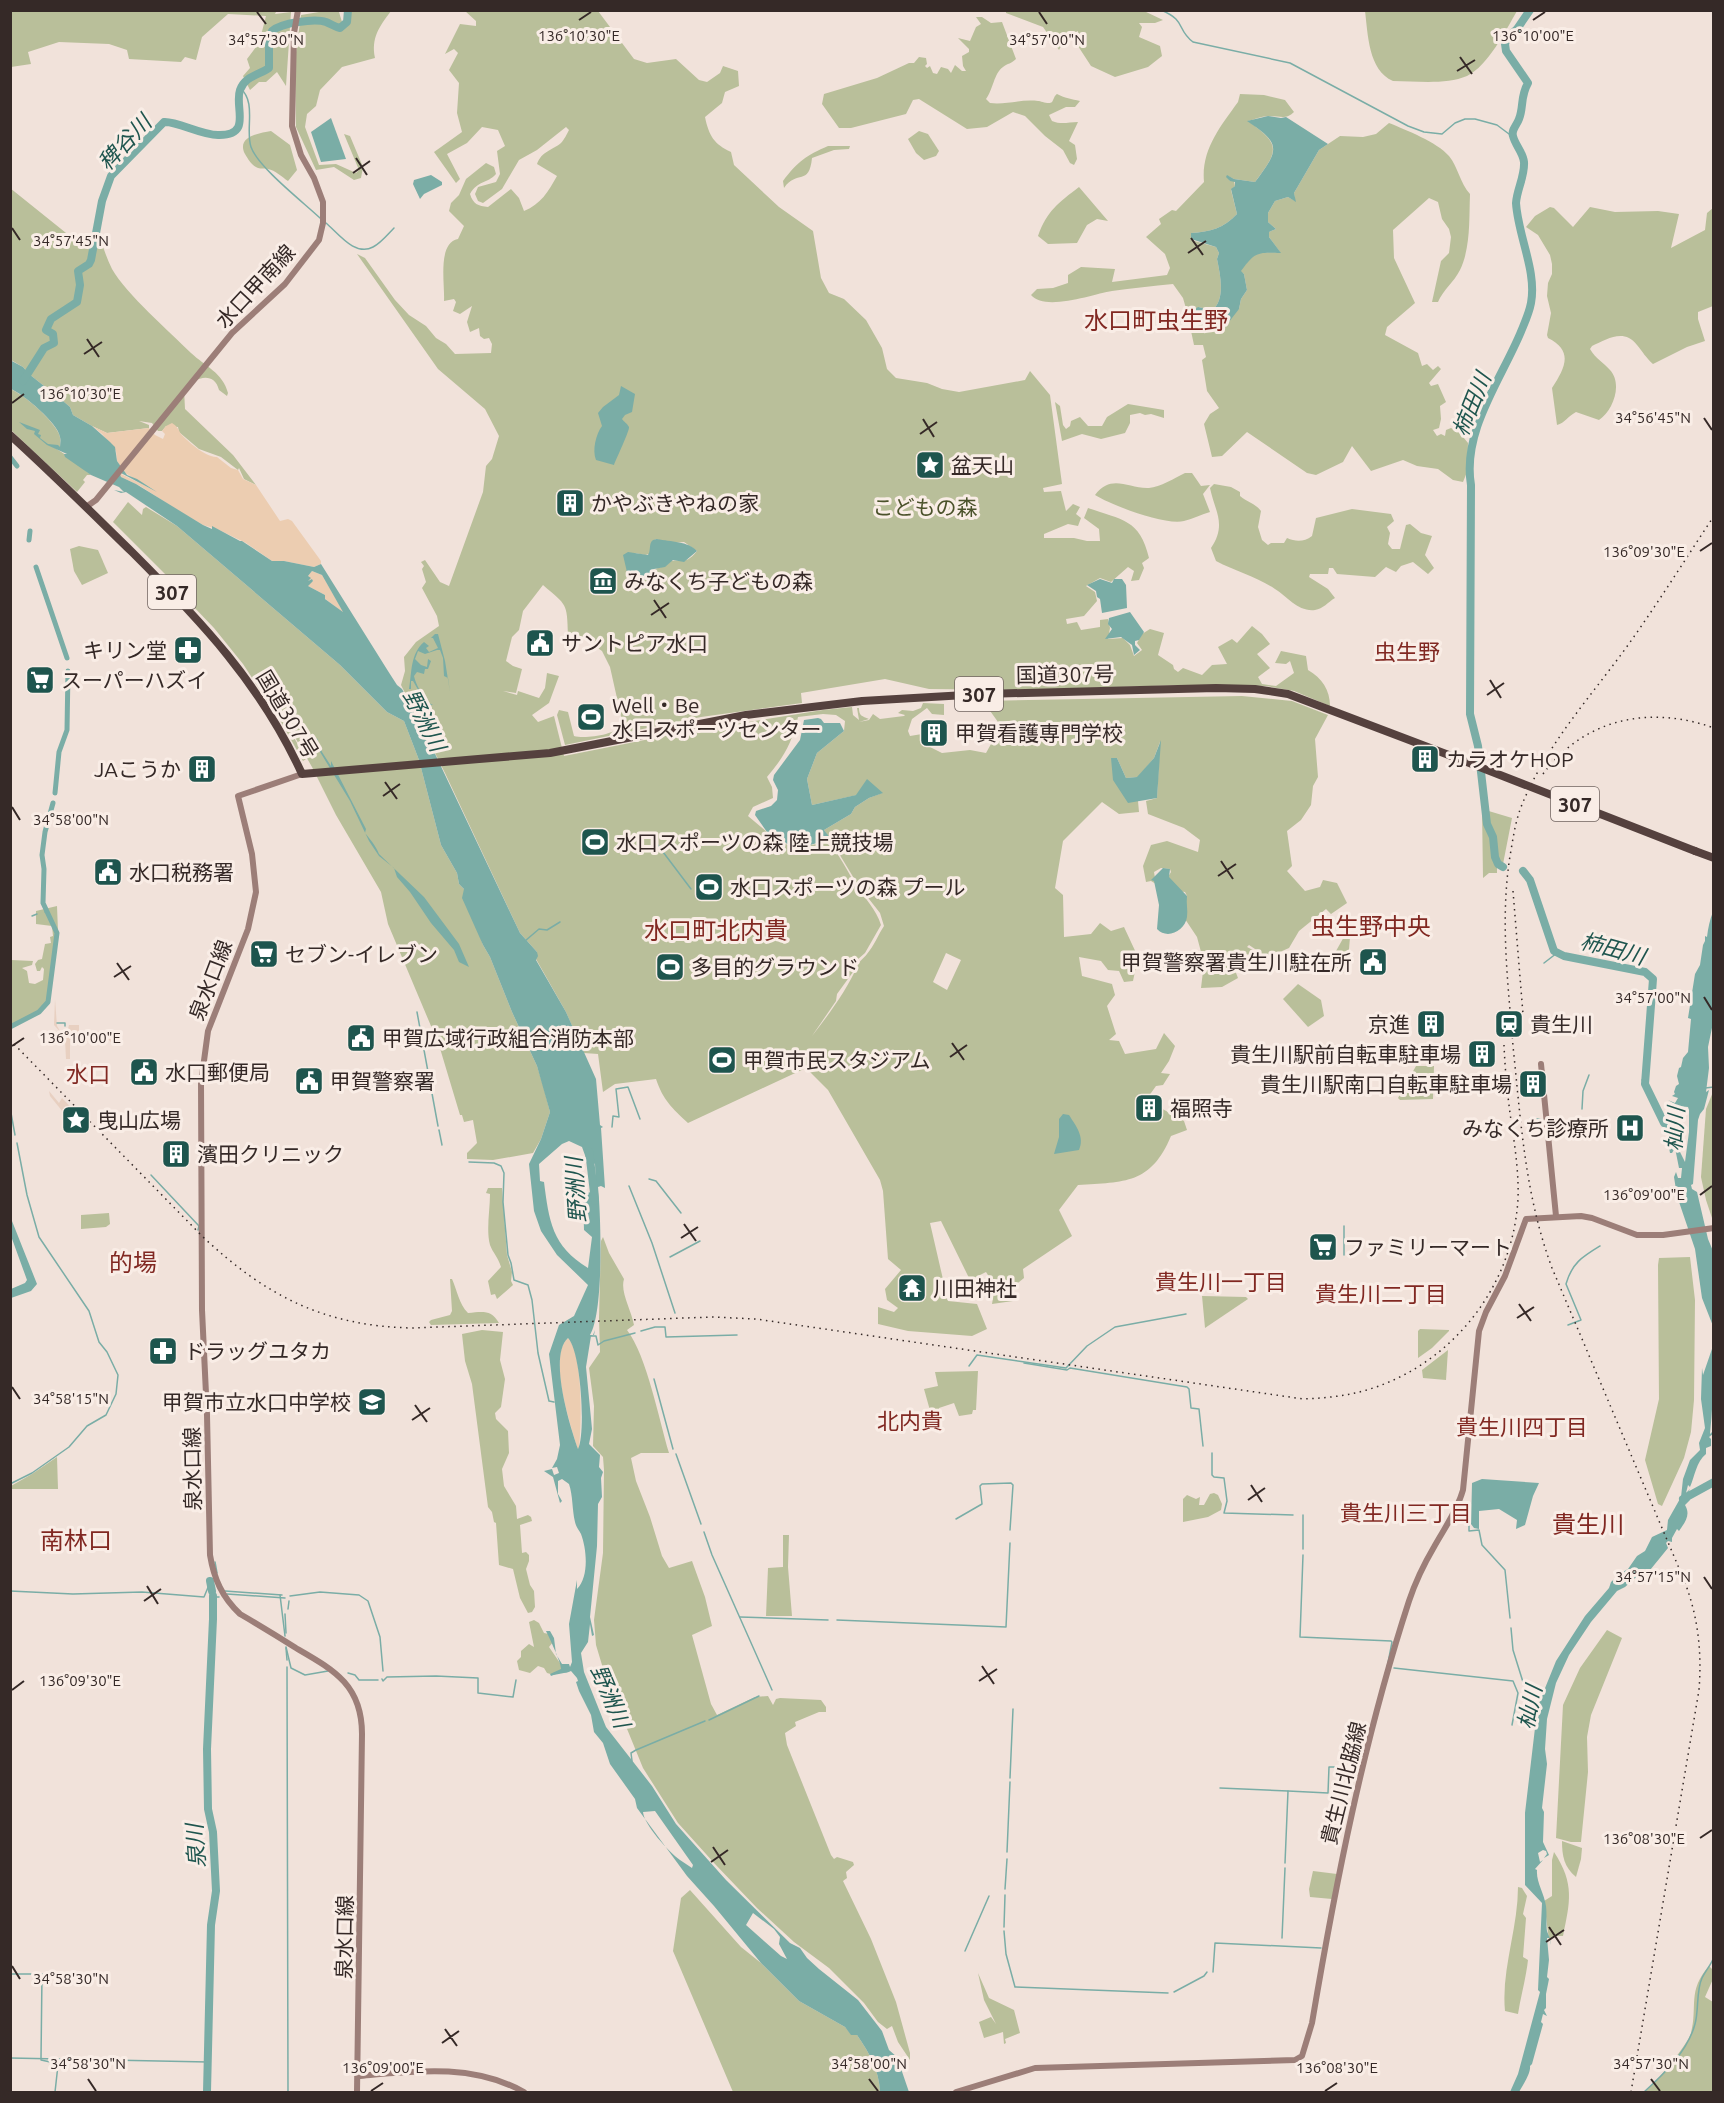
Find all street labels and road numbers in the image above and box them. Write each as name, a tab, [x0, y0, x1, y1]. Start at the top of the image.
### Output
street label: 水口甲南線	[210, 239, 300, 333]
road number: 307	[148, 575, 196, 609]
street label: 国道307号	[1016, 661, 1114, 687]
street label: 国道307号	[252, 666, 324, 762]
road number: 307	[955, 677, 1003, 711]
road number: 307	[1551, 787, 1599, 821]
street label: 泉水口線	[184, 936, 236, 1024]
street label: 泉水口線	[179, 1427, 205, 1511]
street label: 貴生川北脇線	[1316, 1719, 1370, 1847]
street label: 泉水口線	[331, 1895, 357, 1979]

